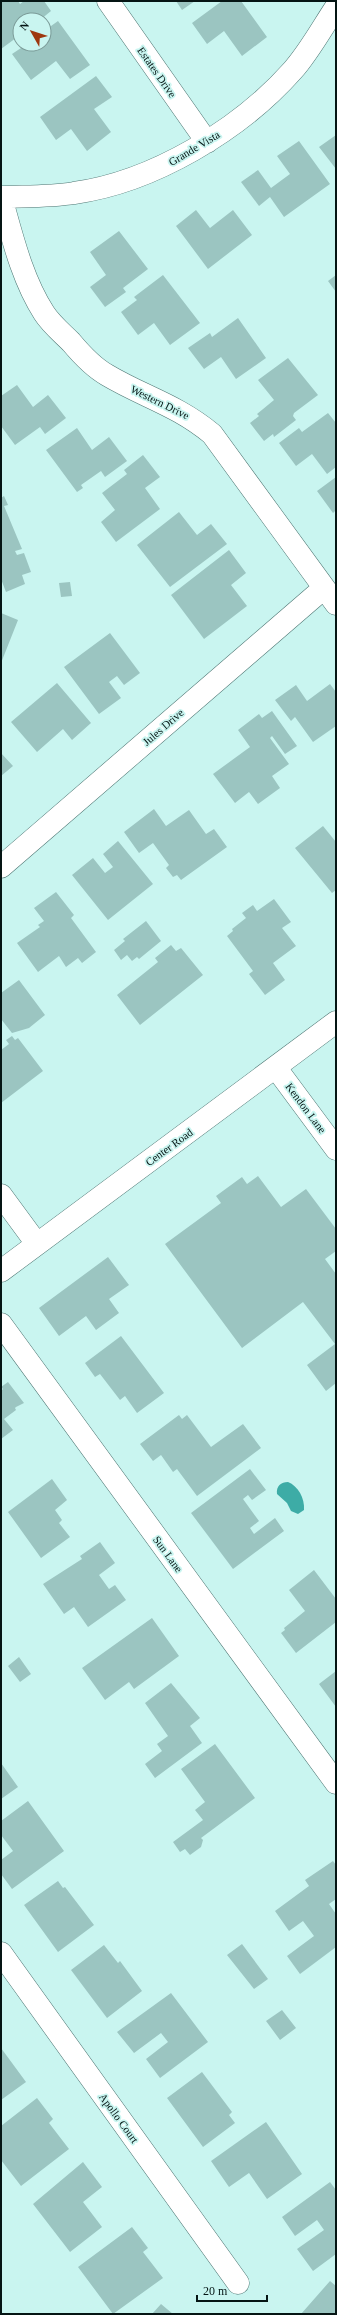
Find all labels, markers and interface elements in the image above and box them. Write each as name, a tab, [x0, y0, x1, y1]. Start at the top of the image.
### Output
north arrow	[12, 12, 52, 52]
text: N	[17, 19, 31, 33]
street label: Estates Drive	[135, 44, 179, 100]
street label: Grande Vista	[166, 128, 222, 168]
street label: Western Drive	[129, 383, 191, 421]
street label: Jules Drive	[140, 706, 186, 748]
street label: Kendon Lane	[283, 1081, 329, 1135]
street label: Center Road	[143, 1126, 195, 1168]
street label: Sun Lane	[151, 1534, 185, 1575]
street label: Apollo Court	[97, 2091, 141, 2145]
scale bar	[197, 2277, 267, 2303]
text: 20 m	[203, 2284, 228, 2298]

